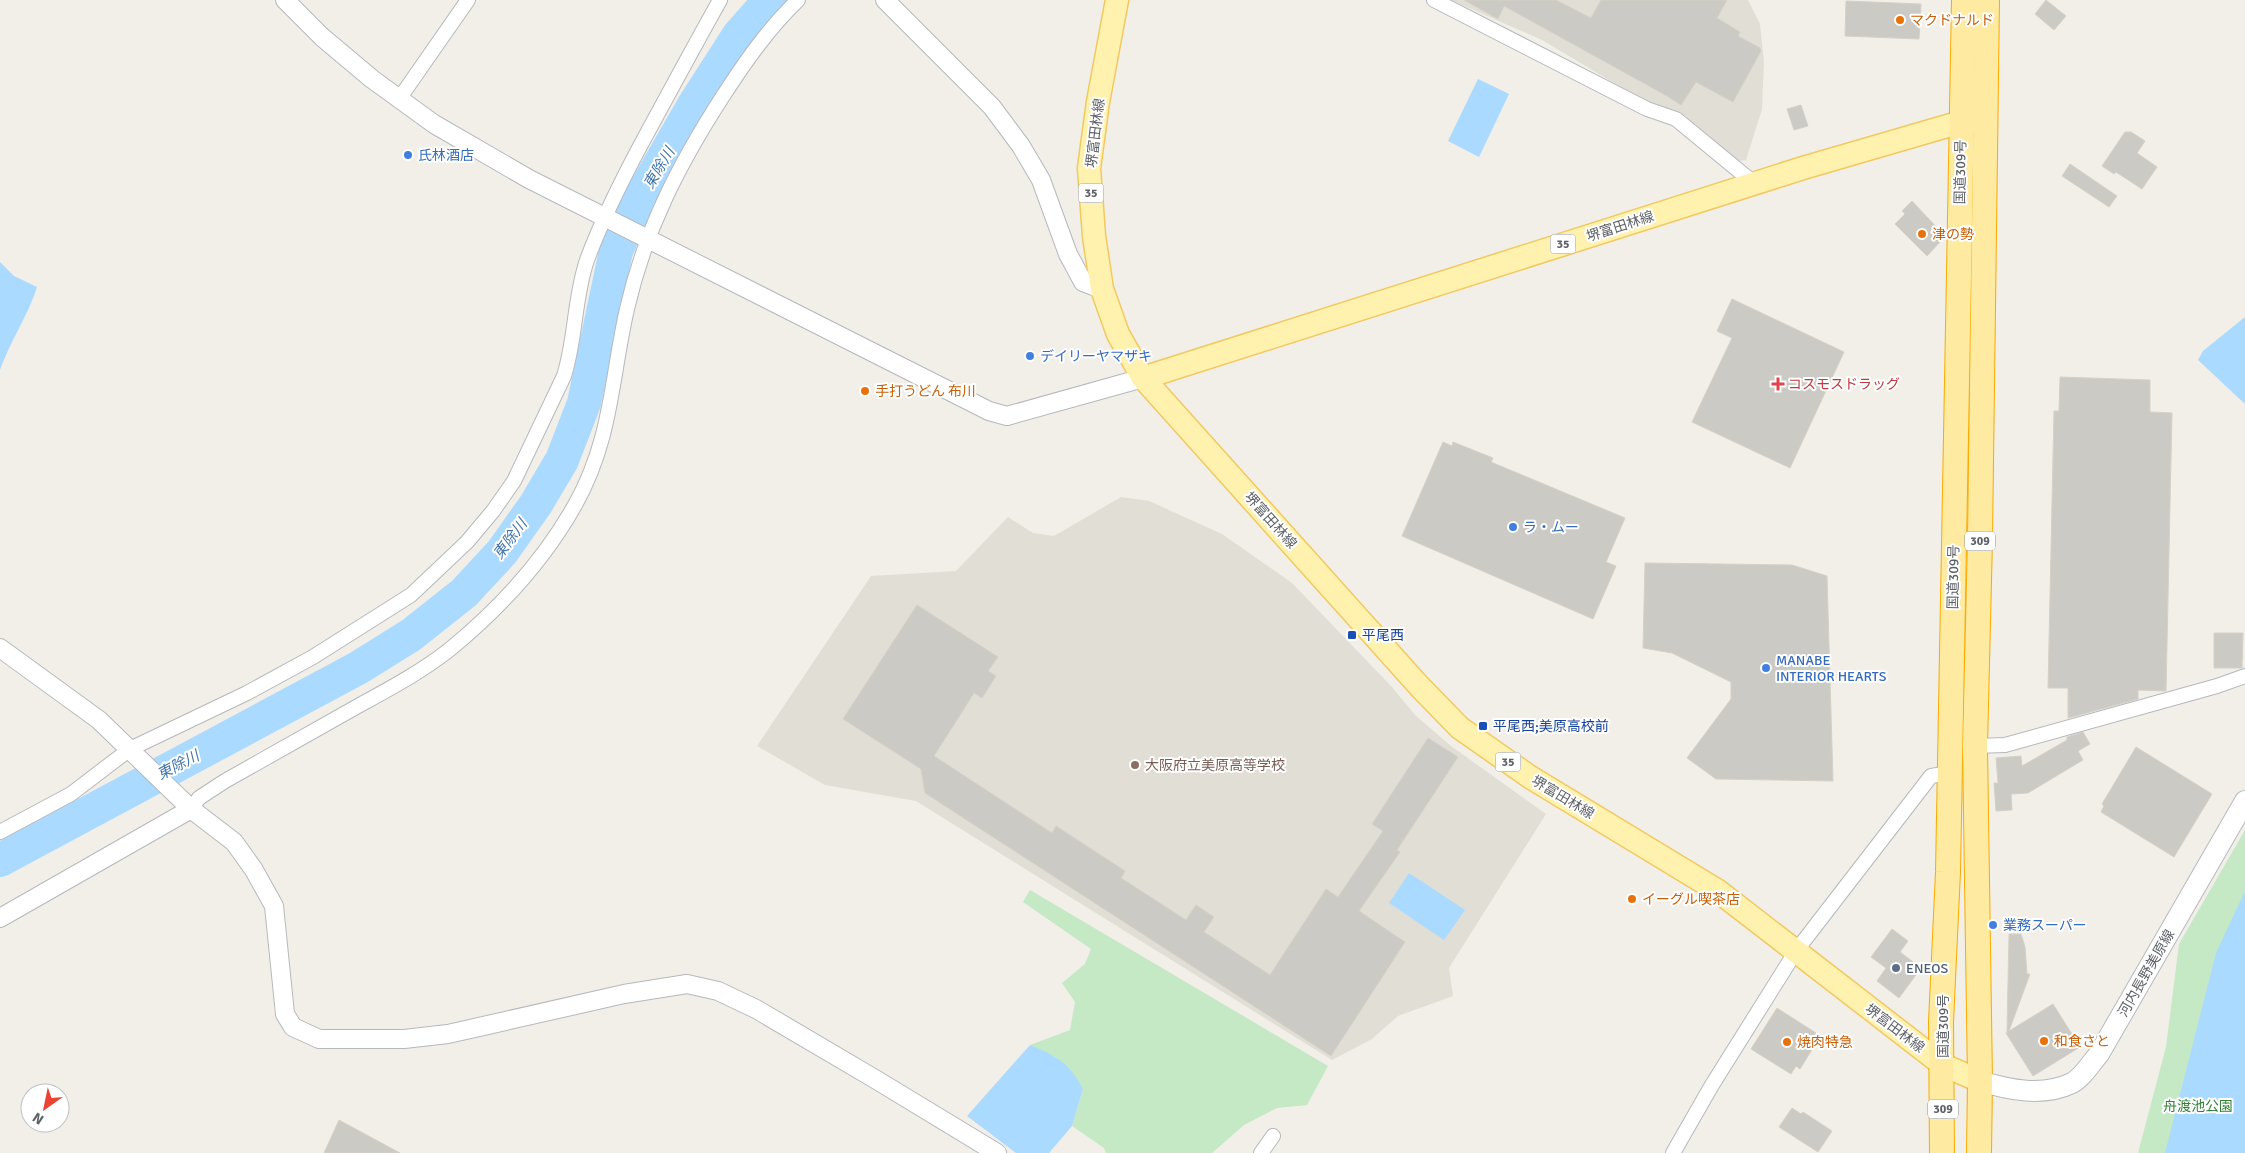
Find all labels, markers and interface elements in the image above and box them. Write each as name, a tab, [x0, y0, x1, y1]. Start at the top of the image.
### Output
place label: マクドナルド	[1910, 12, 1994, 29]
marker: マクドナルド	[1894, 14, 1906, 26]
street label: 堺富田林線	[1083, 97, 1108, 169]
street label: 国道309号	[1951, 140, 1970, 204]
water label: 東除川	[640, 142, 679, 192]
place label: 氏林酒店	[418, 147, 474, 164]
marker: 氏林酒店	[402, 149, 414, 161]
road number: 35	[1078, 184, 1104, 202]
street label: 堺富田林線	[1584, 208, 1656, 245]
place label: 津の勢	[1932, 226, 1974, 243]
marker: 津の勢	[1916, 228, 1928, 240]
road number: 35	[1550, 234, 1576, 253]
place label: デイリーヤマザキ	[1040, 348, 1152, 365]
marker: デイリーヤマザキ	[1024, 350, 1036, 362]
place label: コスモスドラッグ	[1788, 376, 1900, 393]
marker: コスモスドラッグ	[1772, 378, 1784, 390]
place label: 手打うどん 布川	[875, 383, 976, 400]
marker: 手打うどん 布川	[859, 385, 871, 397]
street label: 堺富田林線	[1241, 489, 1300, 552]
water label: 東除川	[489, 514, 532, 562]
place label: ラ・ムー	[1523, 519, 1579, 536]
marker: ラ・ムー	[1507, 521, 1519, 533]
road number: 309	[1965, 532, 1995, 550]
street label: 国道309号	[1944, 545, 1963, 609]
place label: 平尾西	[1362, 627, 1404, 644]
marker: 平尾西	[1346, 629, 1358, 641]
place label: MANABE INTERIOR HEARTS	[1776, 652, 1887, 685]
marker: MANABE INTERIOR HEARTS	[1760, 662, 1772, 674]
place label: 平尾西;美原高校前	[1493, 718, 1609, 735]
marker: 平尾西;美原高校前	[1477, 720, 1489, 732]
water label: 東除川	[154, 746, 204, 784]
road number: 35	[1496, 752, 1520, 772]
place label: 大阪府立美原高等学校	[1145, 757, 1285, 774]
marker: 大阪府立美原高等学校	[1129, 759, 1141, 771]
street label: 堺富田林線	[1528, 772, 1597, 823]
place label: イーグル喫茶店	[1642, 891, 1740, 908]
marker: イーグル喫茶店	[1626, 893, 1638, 905]
place label: 業務スーパー	[2003, 917, 2087, 934]
marker: 業務スーパー	[1987, 919, 1999, 931]
street label: 河内長野美原線	[2115, 927, 2178, 1020]
place label: ENEOS	[1906, 960, 1948, 977]
marker: ENEOS	[1890, 962, 1902, 974]
street label: 国道309号	[1935, 994, 1952, 1058]
street label: 堺富田林線	[1862, 1001, 1928, 1056]
place label: 和食さと	[2054, 1033, 2110, 1050]
place label: 焼肉特急	[1797, 1034, 1853, 1051]
marker: 和食さと	[2038, 1035, 2050, 1047]
marker: 焼肉特急	[1781, 1036, 1793, 1048]
north arrow	[20, 1083, 70, 1133]
park label: 舟渡池公園	[2163, 1098, 2233, 1115]
road number: 309	[1928, 1100, 1958, 1118]
text: N	[29, 1109, 47, 1128]

